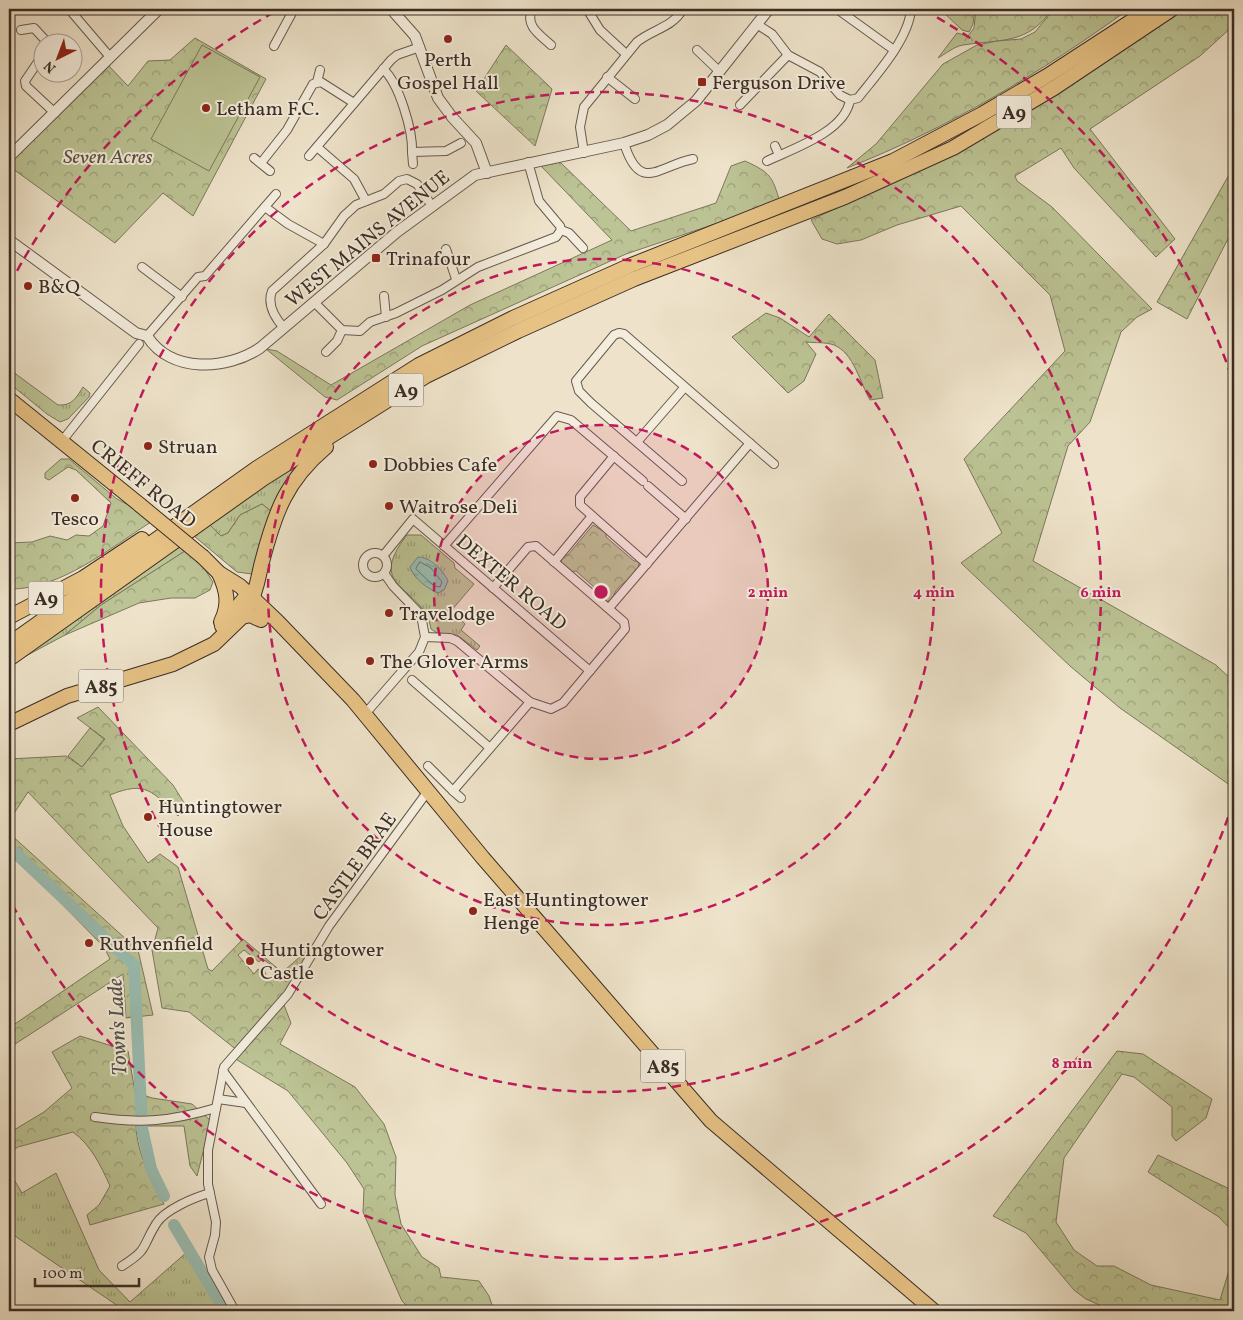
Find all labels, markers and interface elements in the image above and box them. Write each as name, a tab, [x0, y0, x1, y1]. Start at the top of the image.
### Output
north arrow	[32, 32, 82, 82]
marker: Perth Gospel Hall	[442, 33, 454, 45]
place label: Perth Gospel Hall	[397, 47, 499, 98]
text: N	[40, 56, 60, 77]
place label: Ferguson Drive	[712, 70, 846, 98]
marker: Ferguson Drive	[696, 76, 708, 88]
road number: A9	[996, 95, 1032, 128]
place label: Letham F.C.	[216, 96, 319, 124]
marker: Letham F.C.	[200, 102, 212, 114]
park label: Seven Acres	[63, 144, 153, 172]
street label: WEST MAINS AVENUE	[280, 164, 456, 315]
place label: Trinafour	[386, 246, 470, 274]
marker: Trinafour	[370, 252, 382, 264]
place label: B&Q	[38, 274, 81, 302]
marker: B&Q	[22, 280, 34, 292]
road number: A9	[388, 374, 424, 406]
street label: CRIEFF ROAD	[84, 433, 202, 536]
place label: Struan	[158, 434, 218, 462]
marker: Struan	[142, 440, 154, 452]
place label: Dobbies Cafe	[383, 452, 497, 480]
marker: Dobbies Cafe	[367, 458, 379, 470]
marker: Tesco	[69, 492, 81, 504]
place label: Waitrose Deli	[399, 494, 518, 522]
marker: Waitrose Deli	[383, 500, 395, 512]
place label: Tesco	[51, 506, 99, 534]
street label: DEXTER ROAD	[449, 529, 572, 638]
road number: A9	[28, 582, 64, 614]
centre of rings	[592, 583, 610, 601]
text: 2 min	[748, 583, 788, 604]
text: 4 min	[913, 583, 955, 604]
text: 6 min	[1081, 583, 1122, 604]
place label: Travelodge	[399, 601, 495, 629]
marker: Travelodge	[383, 607, 395, 619]
place label: The Glover Arms	[380, 649, 529, 677]
marker: The Glover Arms	[364, 655, 376, 667]
road number: A85	[78, 669, 124, 702]
place label: Huntingtower House	[158, 794, 282, 845]
street label: CASTLE BRAE	[307, 807, 404, 927]
marker: Huntingtower House	[142, 811, 154, 823]
place label: East Huntingtower Henge	[483, 887, 648, 938]
marker: East Huntingtower Henge	[467, 905, 479, 917]
place label: Ruthvenfield	[99, 931, 213, 959]
marker: Ruthvenfield	[83, 937, 95, 949]
place label: Huntingtower Castle	[260, 937, 384, 988]
marker: Huntingtower Castle	[244, 955, 256, 967]
water label: Town's Lade	[101, 977, 136, 1076]
road number: A85	[640, 1050, 686, 1082]
text: 8 min	[1052, 1054, 1093, 1075]
scale bar	[35, 1255, 139, 1287]
text: 100 m	[42, 1264, 82, 1285]

